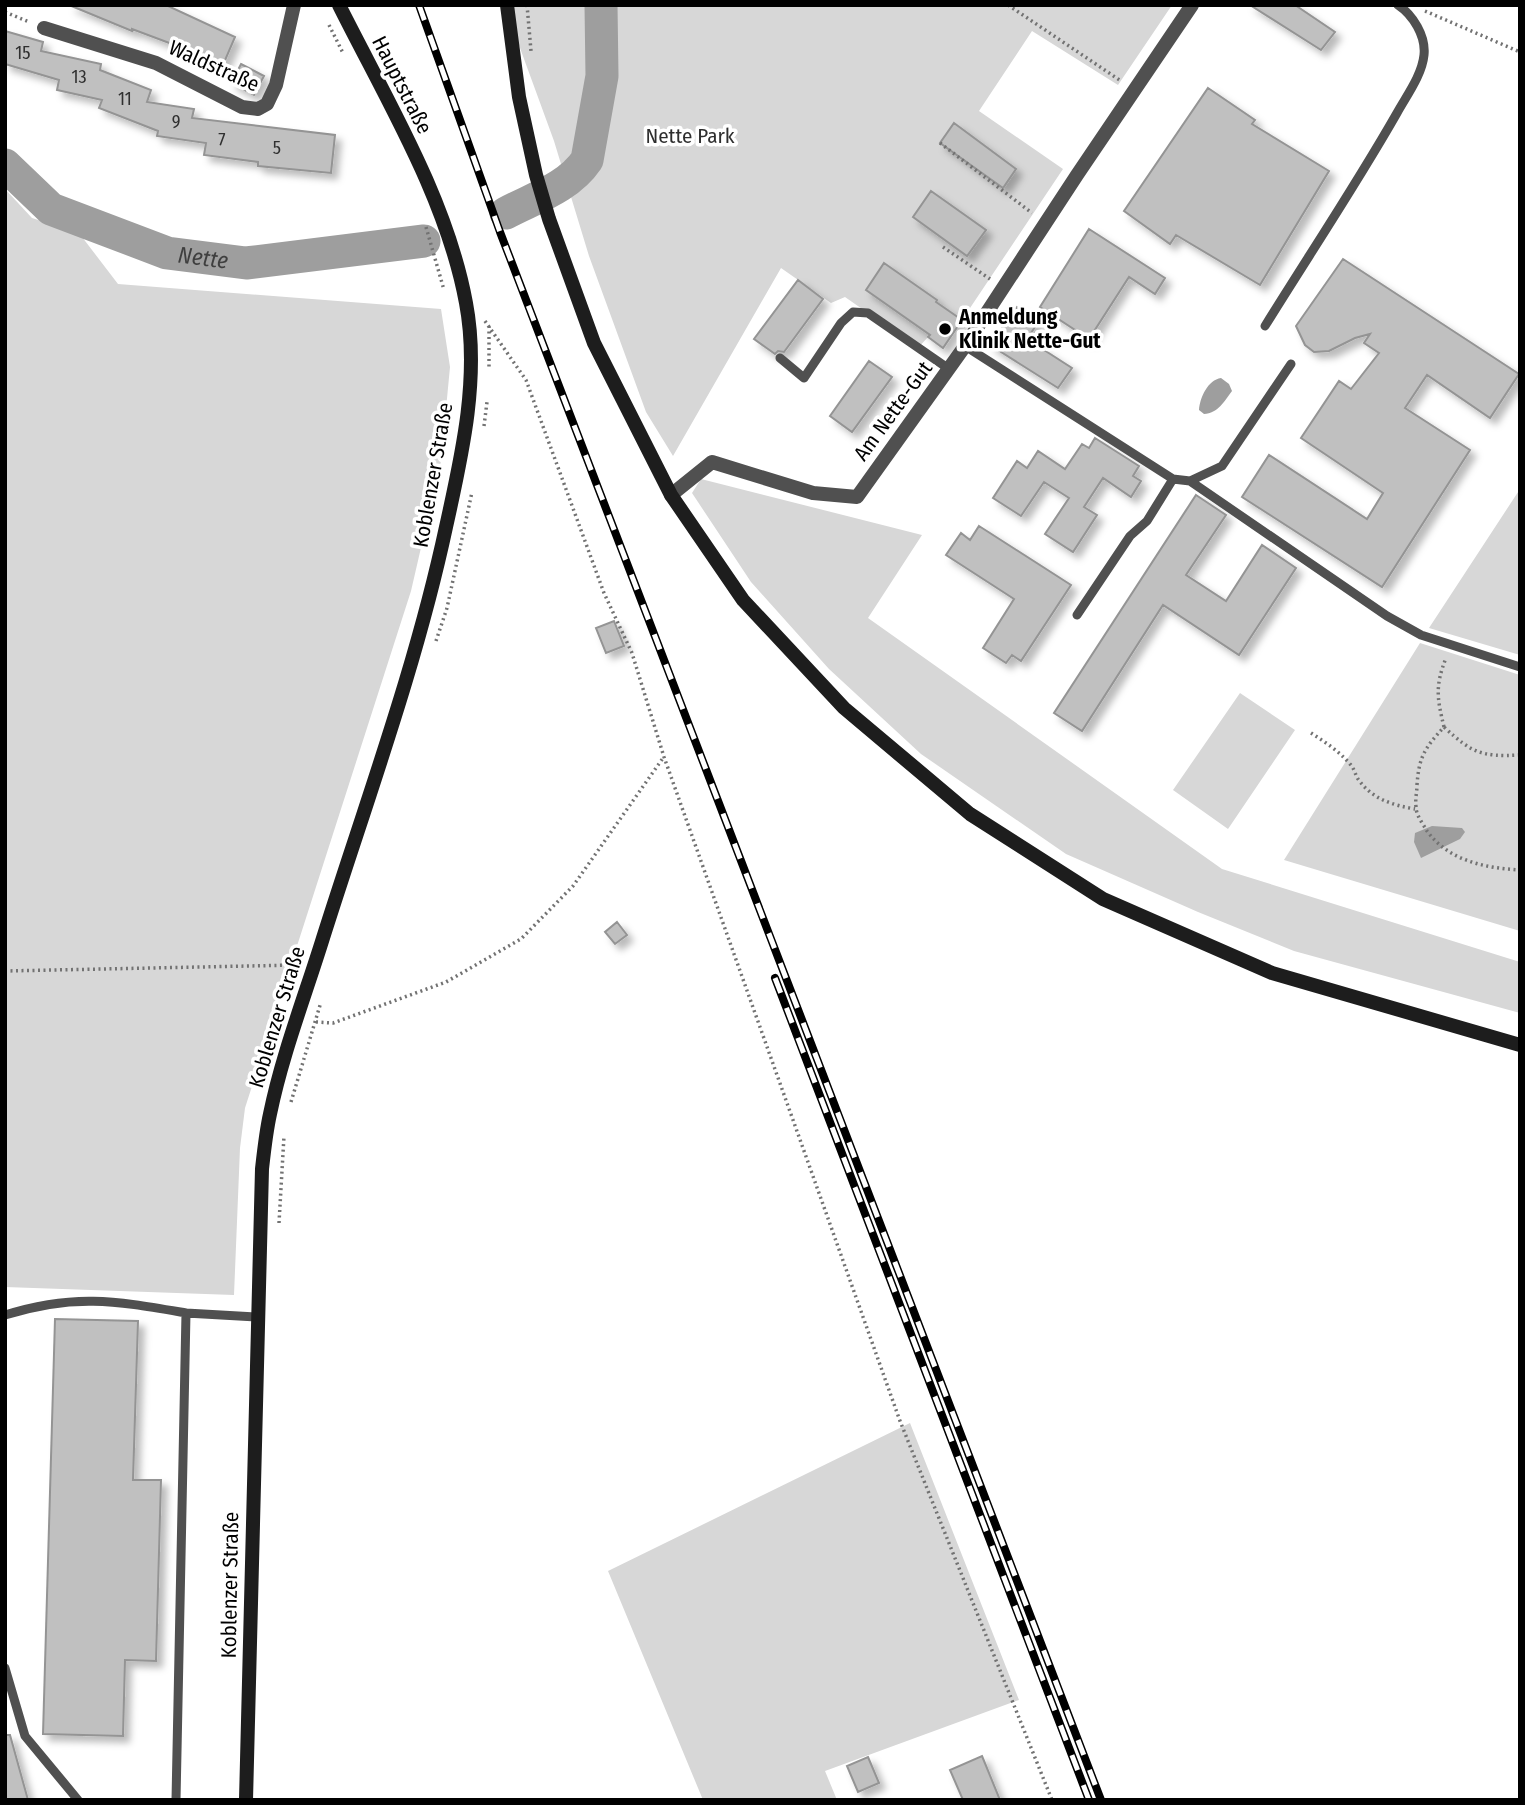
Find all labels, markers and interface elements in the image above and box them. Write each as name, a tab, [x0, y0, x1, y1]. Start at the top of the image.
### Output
street label: Hauptstraße	[366, 32, 438, 138]
street label: Waldstraße	[165, 35, 263, 97]
house number: 15	[15, 42, 31, 64]
house number: 13	[71, 66, 87, 88]
house number: 11	[118, 88, 132, 110]
house number: 9	[172, 111, 180, 133]
park label: Nette Park	[645, 123, 735, 149]
house number: 7	[218, 129, 226, 151]
house number: 5	[273, 137, 281, 159]
water label: Nette	[176, 241, 230, 275]
place label: Anmeldung Klinik Nette-Gut	[958, 304, 1101, 354]
marker: Anmeldung Klinik Nette-Gut	[937, 321, 953, 337]
street label: Am Nette-Gut	[848, 356, 938, 466]
street label: Koblenzer Straße	[407, 401, 459, 549]
street label: Koblenzer Straße	[243, 943, 311, 1091]
street label: Koblenzer Straße	[216, 1512, 244, 1658]

